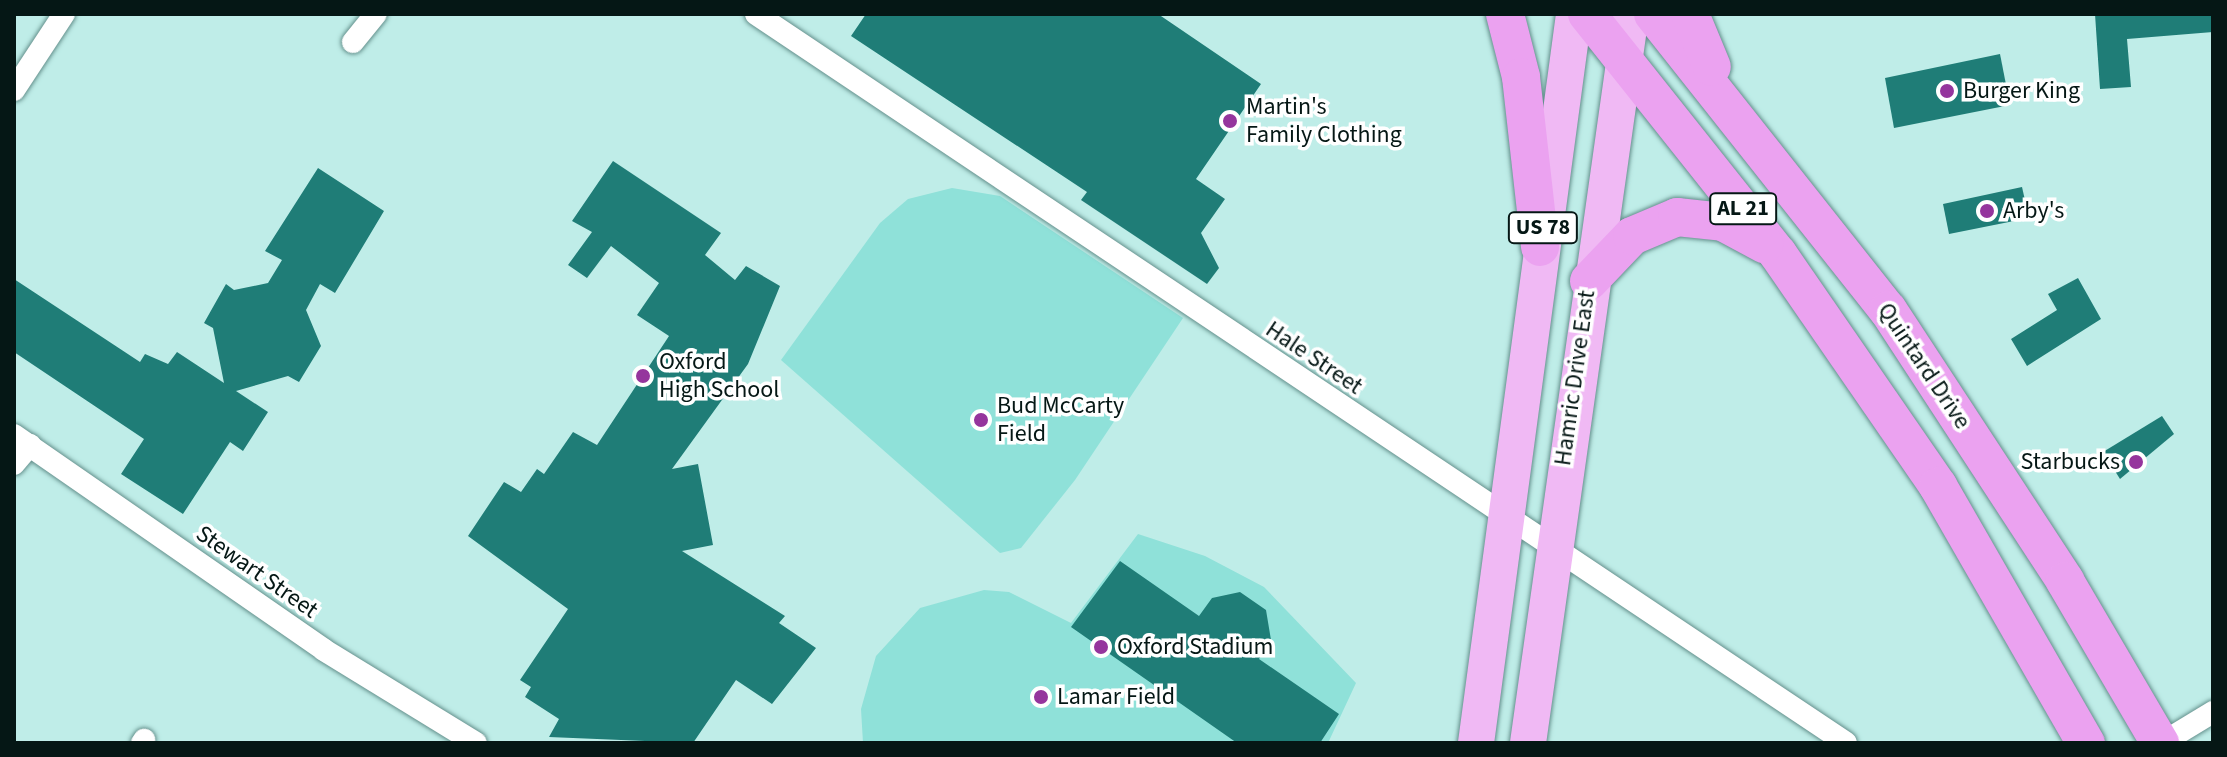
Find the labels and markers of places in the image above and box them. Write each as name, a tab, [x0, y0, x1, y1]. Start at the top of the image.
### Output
place label: Burger King	[1963, 77, 2080, 105]
marker: Burger King	[1938, 82, 1956, 100]
place label: Martin's Family Clothing	[1246, 93, 1402, 149]
marker: Martin's Family Clothing	[1221, 112, 1239, 130]
place label: Arby's	[2003, 197, 2064, 225]
marker: Arby's	[1978, 202, 1996, 220]
place label: Oxford High School	[659, 348, 779, 404]
marker: Oxford High School	[634, 367, 652, 385]
place label: Bud McCarty Field	[997, 392, 1124, 448]
marker: Bud McCarty Field	[972, 411, 990, 429]
place label: Starbucks	[2021, 448, 2120, 476]
marker: Starbucks	[2127, 453, 2145, 471]
place label: Oxford Stadium	[1117, 633, 1273, 661]
marker: Oxford Stadium	[1092, 638, 1110, 656]
place label: Lamar Field	[1057, 683, 1175, 711]
marker: Lamar Field	[1032, 688, 1050, 706]

